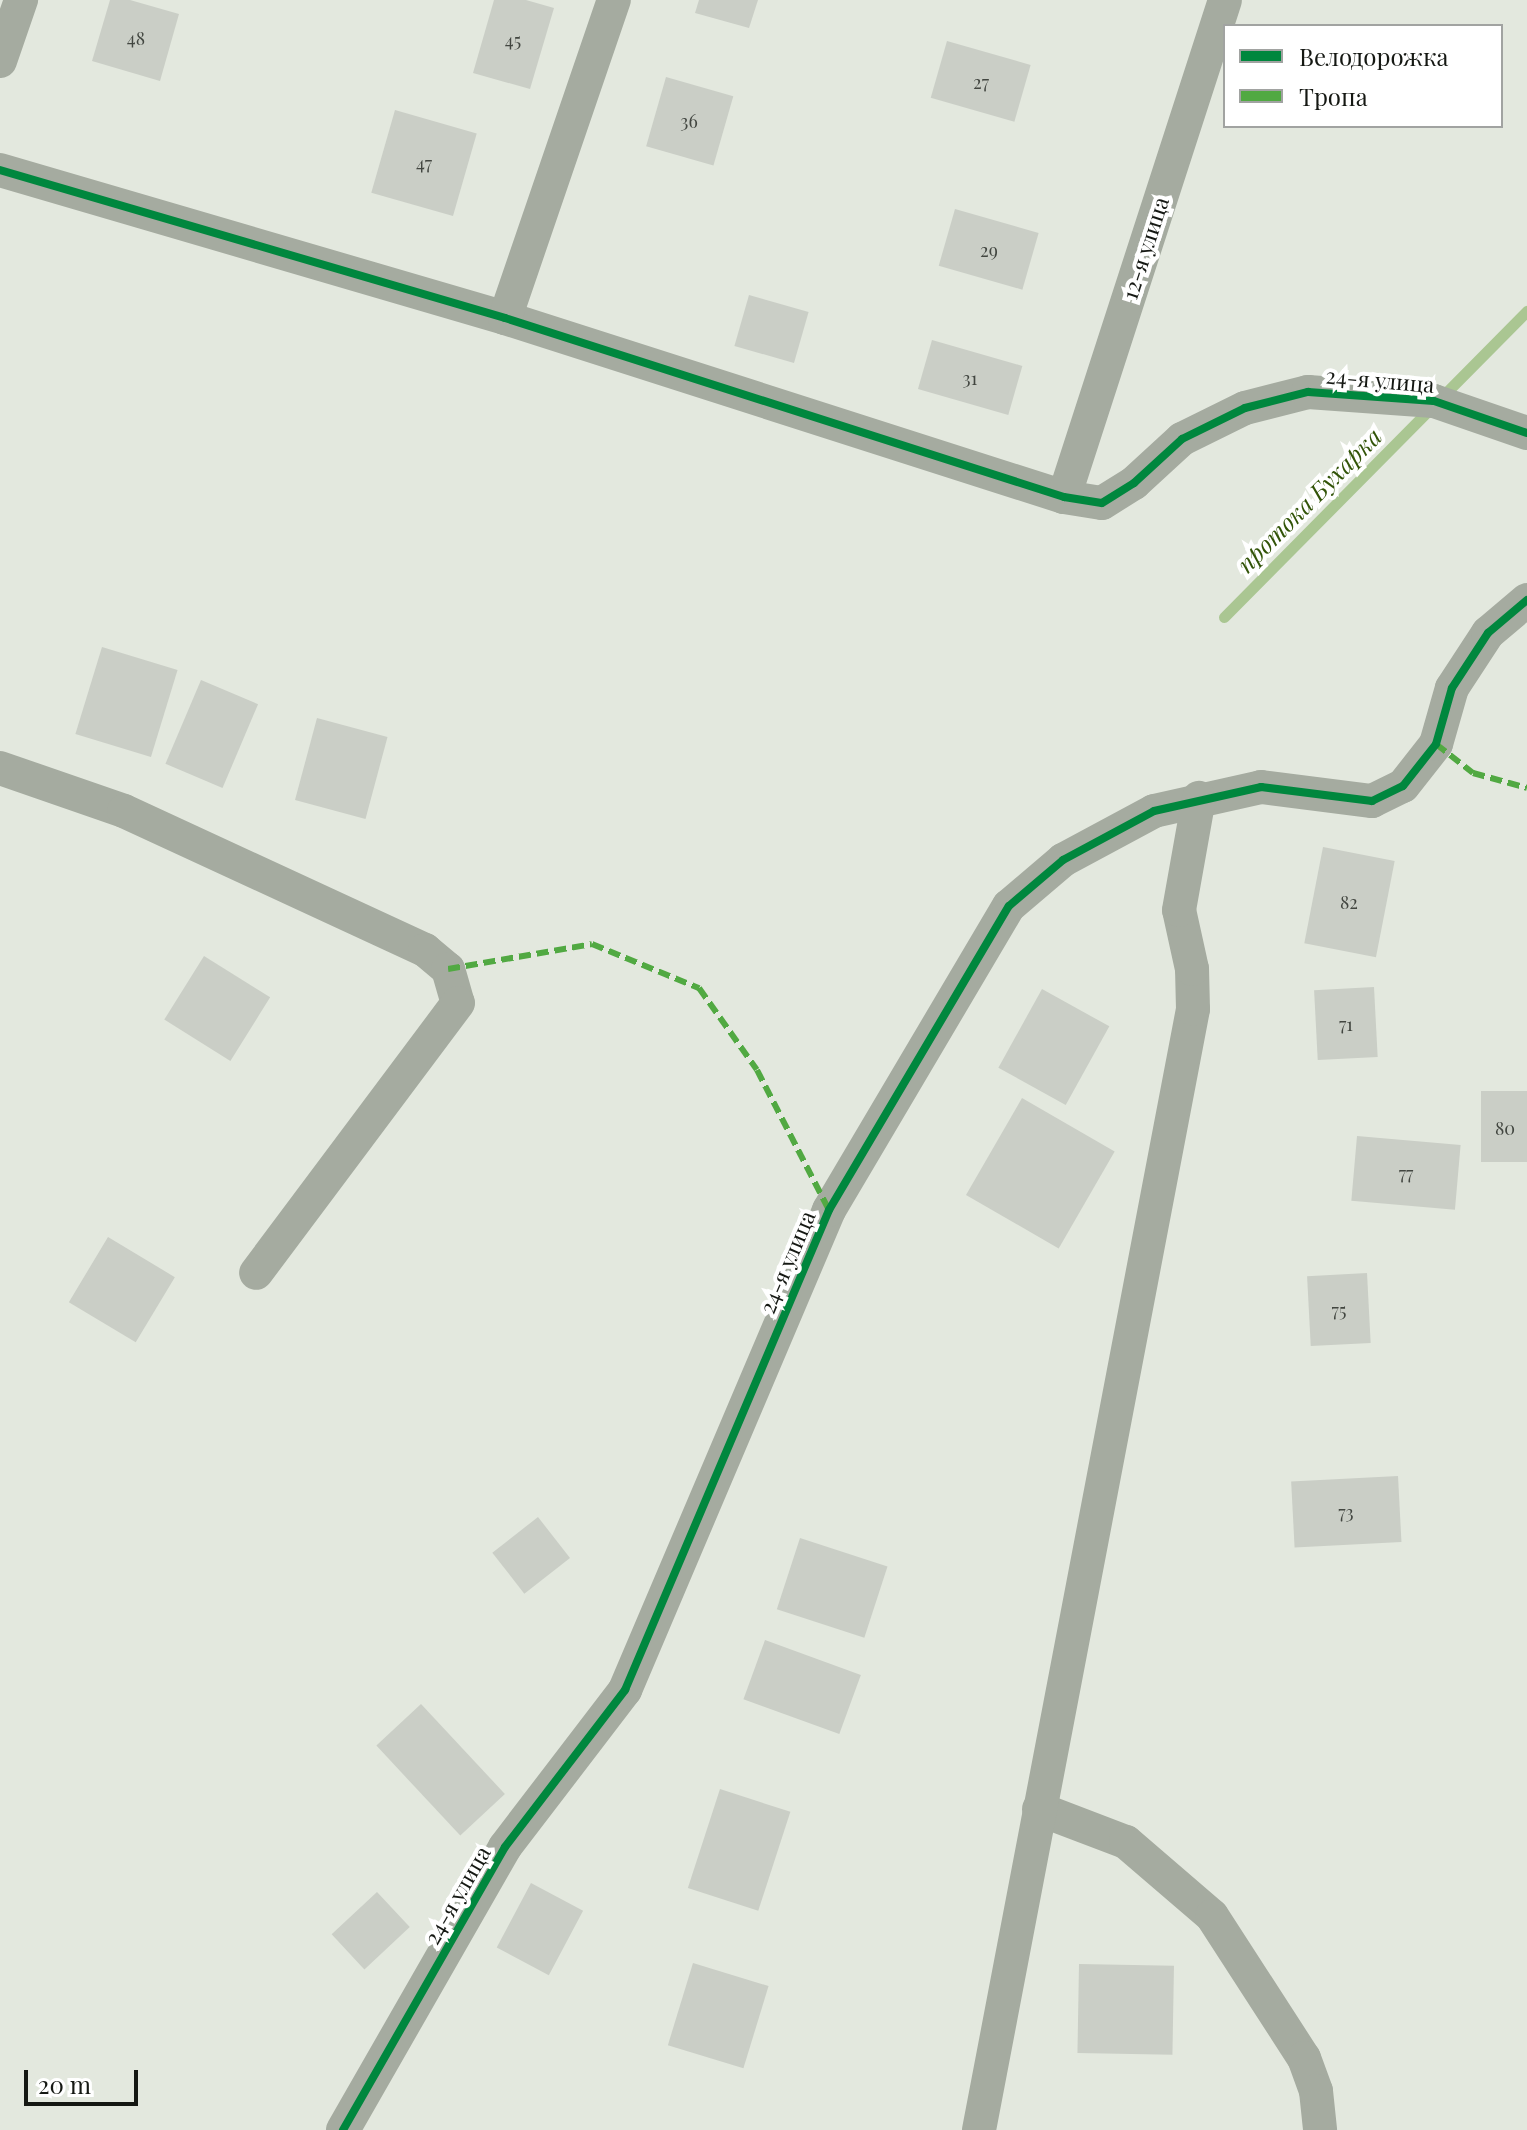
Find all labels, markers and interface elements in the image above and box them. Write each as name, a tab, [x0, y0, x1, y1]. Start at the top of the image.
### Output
legend	[1223, 24, 1503, 128]
house number: 48	[127, 27, 145, 49]
house number: 45	[505, 29, 521, 51]
text: Велодорожка	[1299, 40, 1449, 72]
house number: 27	[973, 71, 989, 93]
text: Тропа	[1299, 80, 1368, 112]
house number: 36	[680, 110, 698, 132]
house number: 47	[416, 152, 432, 174]
street label: 12-я улица	[1116, 193, 1174, 303]
house number: 29	[980, 239, 998, 261]
street label: 24-я улица	[1325, 362, 1435, 398]
house number: 31	[963, 367, 977, 389]
water label: протока Бухарка	[1231, 422, 1387, 578]
house number: 82	[1340, 891, 1358, 913]
house number: 71	[1339, 1013, 1353, 1035]
house number: 80	[1495, 1117, 1515, 1139]
house number: 77	[1399, 1162, 1413, 1184]
street label: 24-я улица	[754, 1207, 820, 1317]
house number: 75	[1332, 1299, 1346, 1321]
house number: 73	[1338, 1501, 1354, 1523]
street label: 24-я улица	[418, 1841, 496, 1949]
scale bar	[28, 2054, 142, 2104]
text: 20 m	[38, 2068, 91, 2100]

